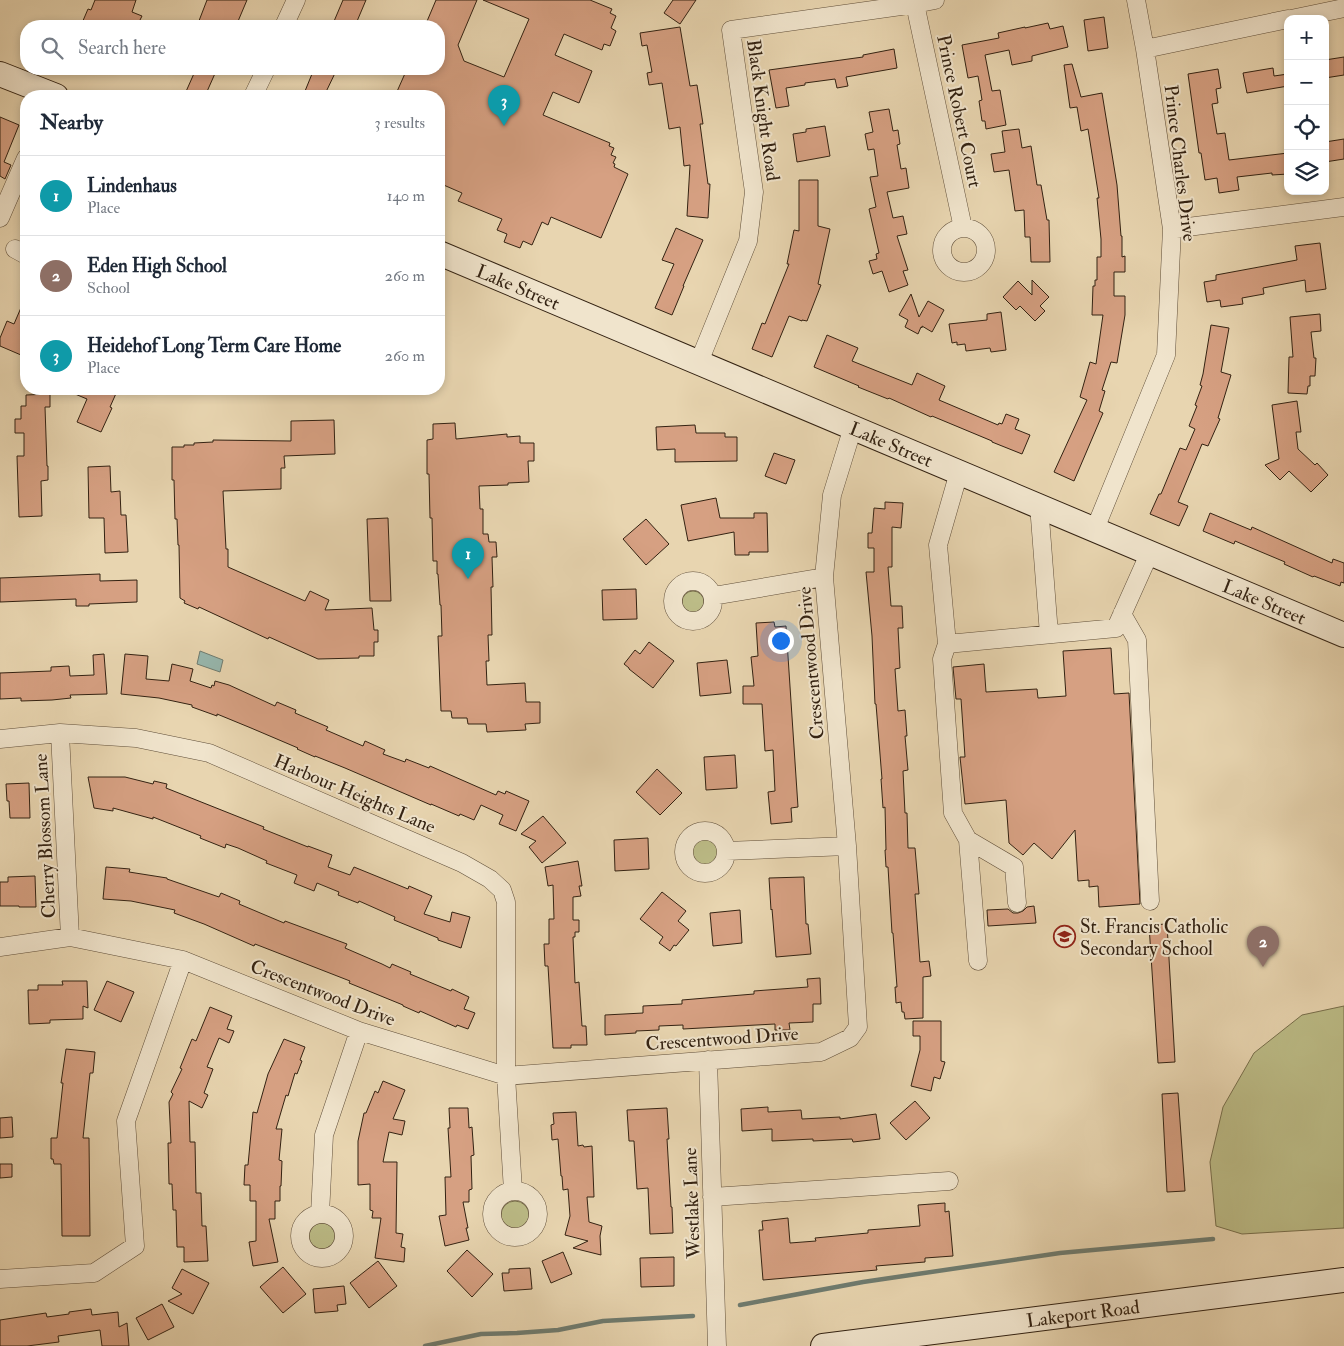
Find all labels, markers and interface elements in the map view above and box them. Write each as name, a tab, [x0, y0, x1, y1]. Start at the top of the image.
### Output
map controls	[1284, 15, 1329, 195]
button: +	[1284, 15, 1329, 60]
search box	[20, 20, 445, 75]
street label: Prince Robert Court	[931, 33, 987, 190]
icon: search	[38, 34, 66, 62]
text: Search here	[78, 36, 166, 60]
street label: Black Knight Road	[741, 38, 785, 183]
button: −	[1284, 60, 1329, 105]
street label: Prince Charles Drive	[1158, 83, 1202, 243]
pin: 3	[488, 85, 520, 126]
button: locate	[1284, 105, 1329, 150]
text: Nearby	[40, 109, 103, 136]
text: 3 results	[374, 113, 425, 133]
button: layers	[1284, 150, 1329, 195]
text: Lindenhaus	[87, 174, 177, 198]
text: 1	[53, 186, 59, 206]
text: 140 m	[387, 186, 425, 206]
text: Place	[87, 198, 120, 218]
text: Eden High School	[87, 254, 227, 278]
street label: Lake Street	[473, 259, 563, 316]
text: 2	[52, 266, 60, 286]
text: 260 m	[385, 266, 425, 286]
text: School	[87, 278, 130, 298]
text: Heidehof Long Term Care Home	[87, 334, 341, 358]
text: 3	[53, 346, 59, 366]
text: 260 m	[385, 346, 425, 366]
text: Place	[87, 358, 120, 378]
street label: Lake Street	[846, 417, 936, 473]
pin: 1	[452, 538, 484, 579]
street label: Lake Street	[1219, 574, 1309, 631]
street label: Crescentwood Drive	[792, 585, 830, 740]
your location	[768, 628, 794, 654]
street label: Harbour Heights Lane	[270, 749, 439, 839]
street label: Cherry Blossom Lane	[29, 753, 61, 919]
place label: St. Francis Catholic Secondary School	[1080, 915, 1228, 961]
school or university icon: St. Francis Catholic Secondary School	[1052, 925, 1076, 949]
pin: 2	[1247, 926, 1279, 967]
street label: Crescentwood Drive	[247, 954, 399, 1032]
street label: Crescentwood Drive	[645, 1022, 799, 1056]
street label: Westlake Lane	[678, 1147, 706, 1260]
street label: Lakeport Road	[1025, 1295, 1142, 1333]

